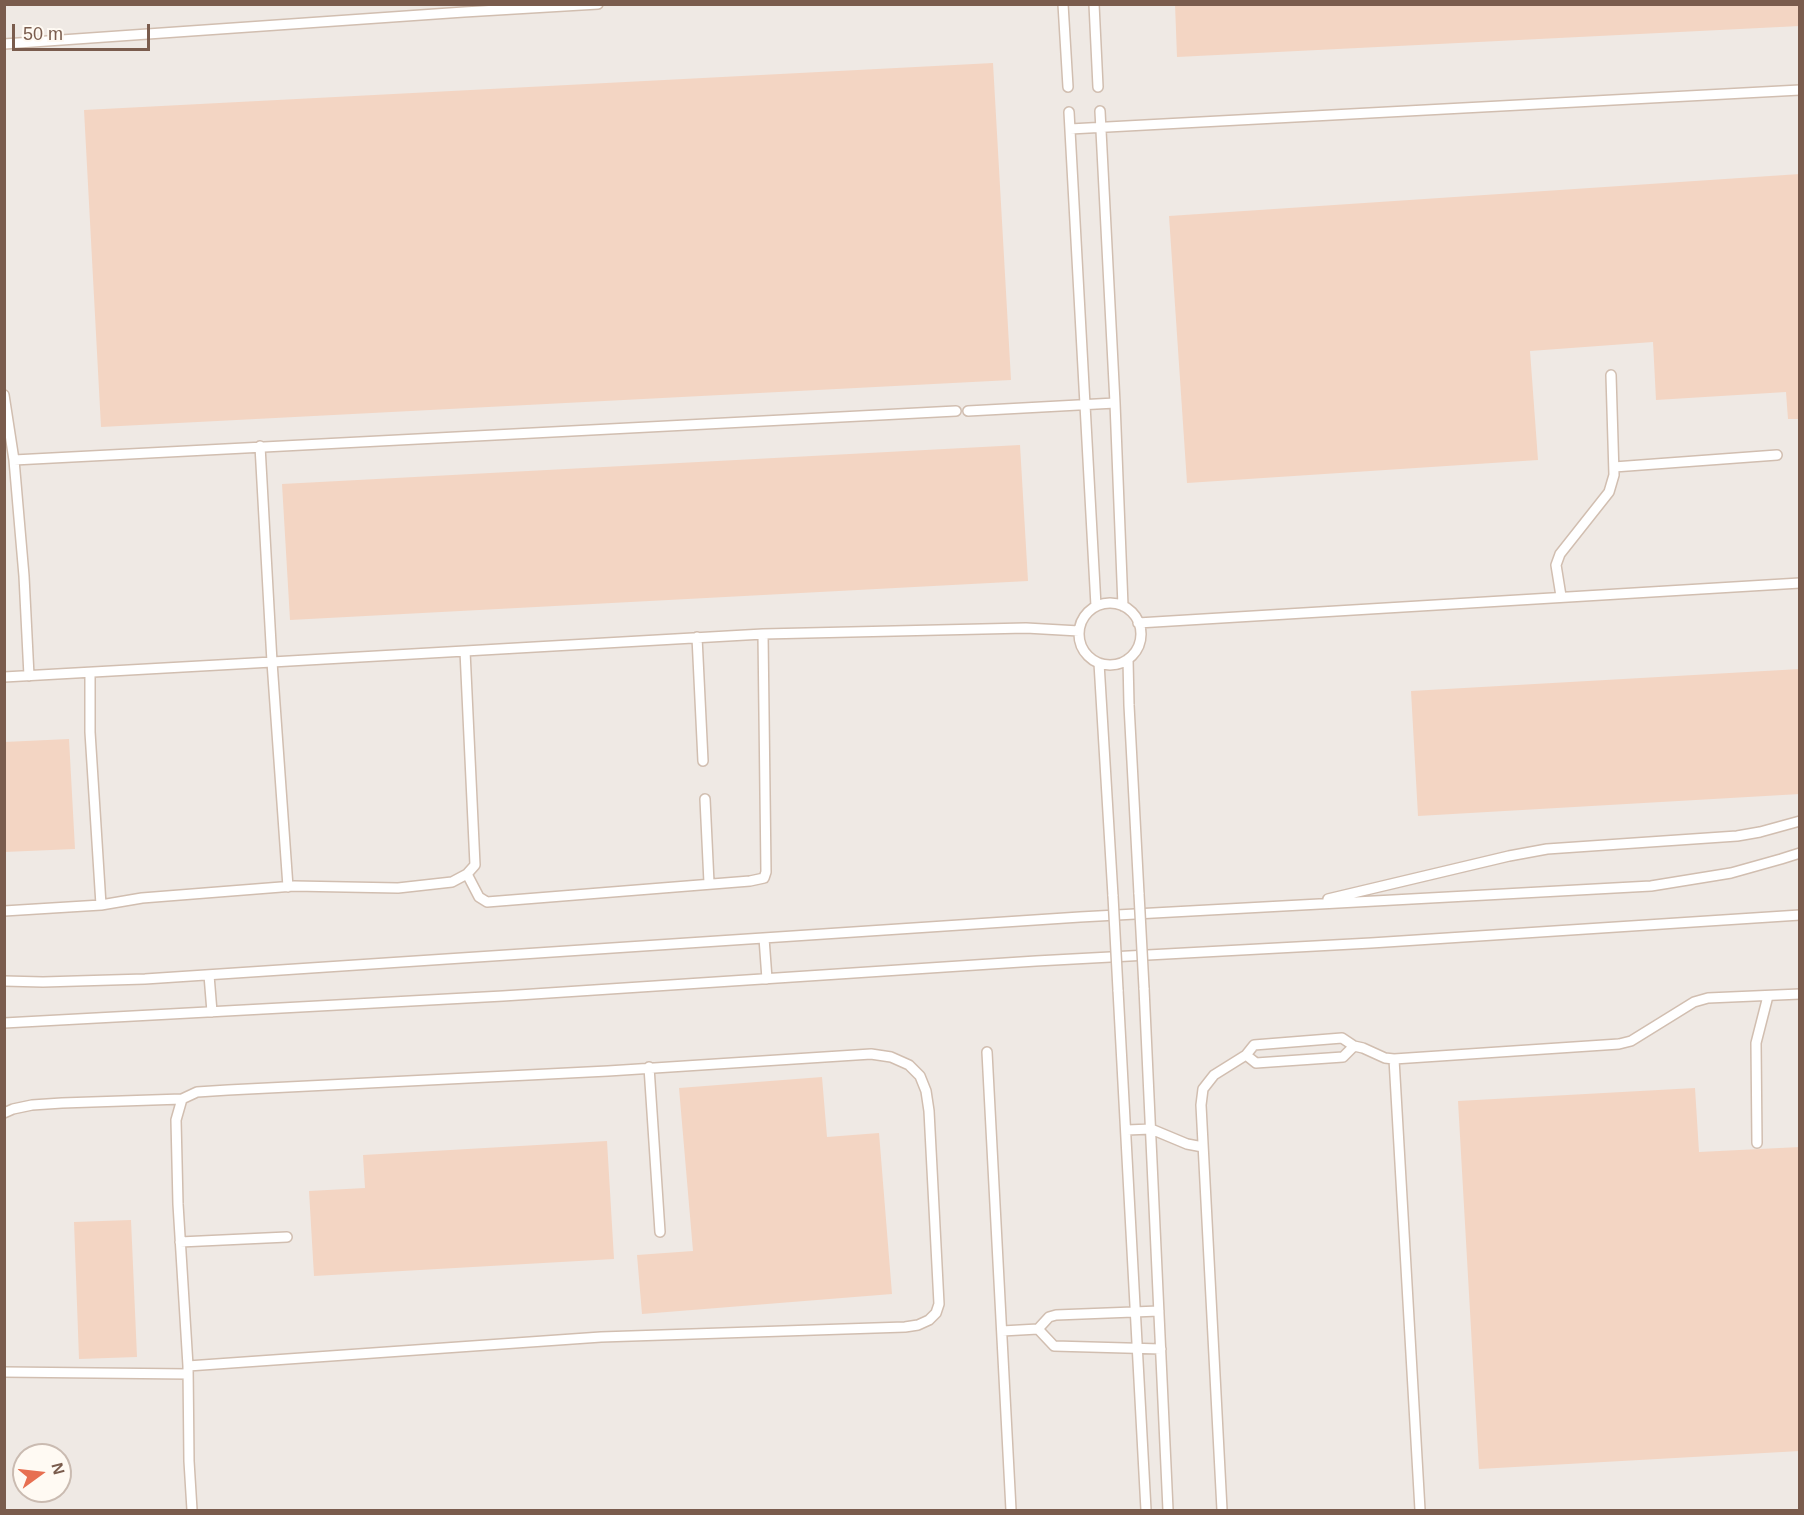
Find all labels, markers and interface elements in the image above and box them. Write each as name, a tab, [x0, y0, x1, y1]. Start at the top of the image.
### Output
scale bar	[15, 12, 153, 50]
text: 50 m	[23, 24, 63, 44]
north arrow	[12, 1443, 72, 1503]
text: N	[48, 1461, 68, 1477]

